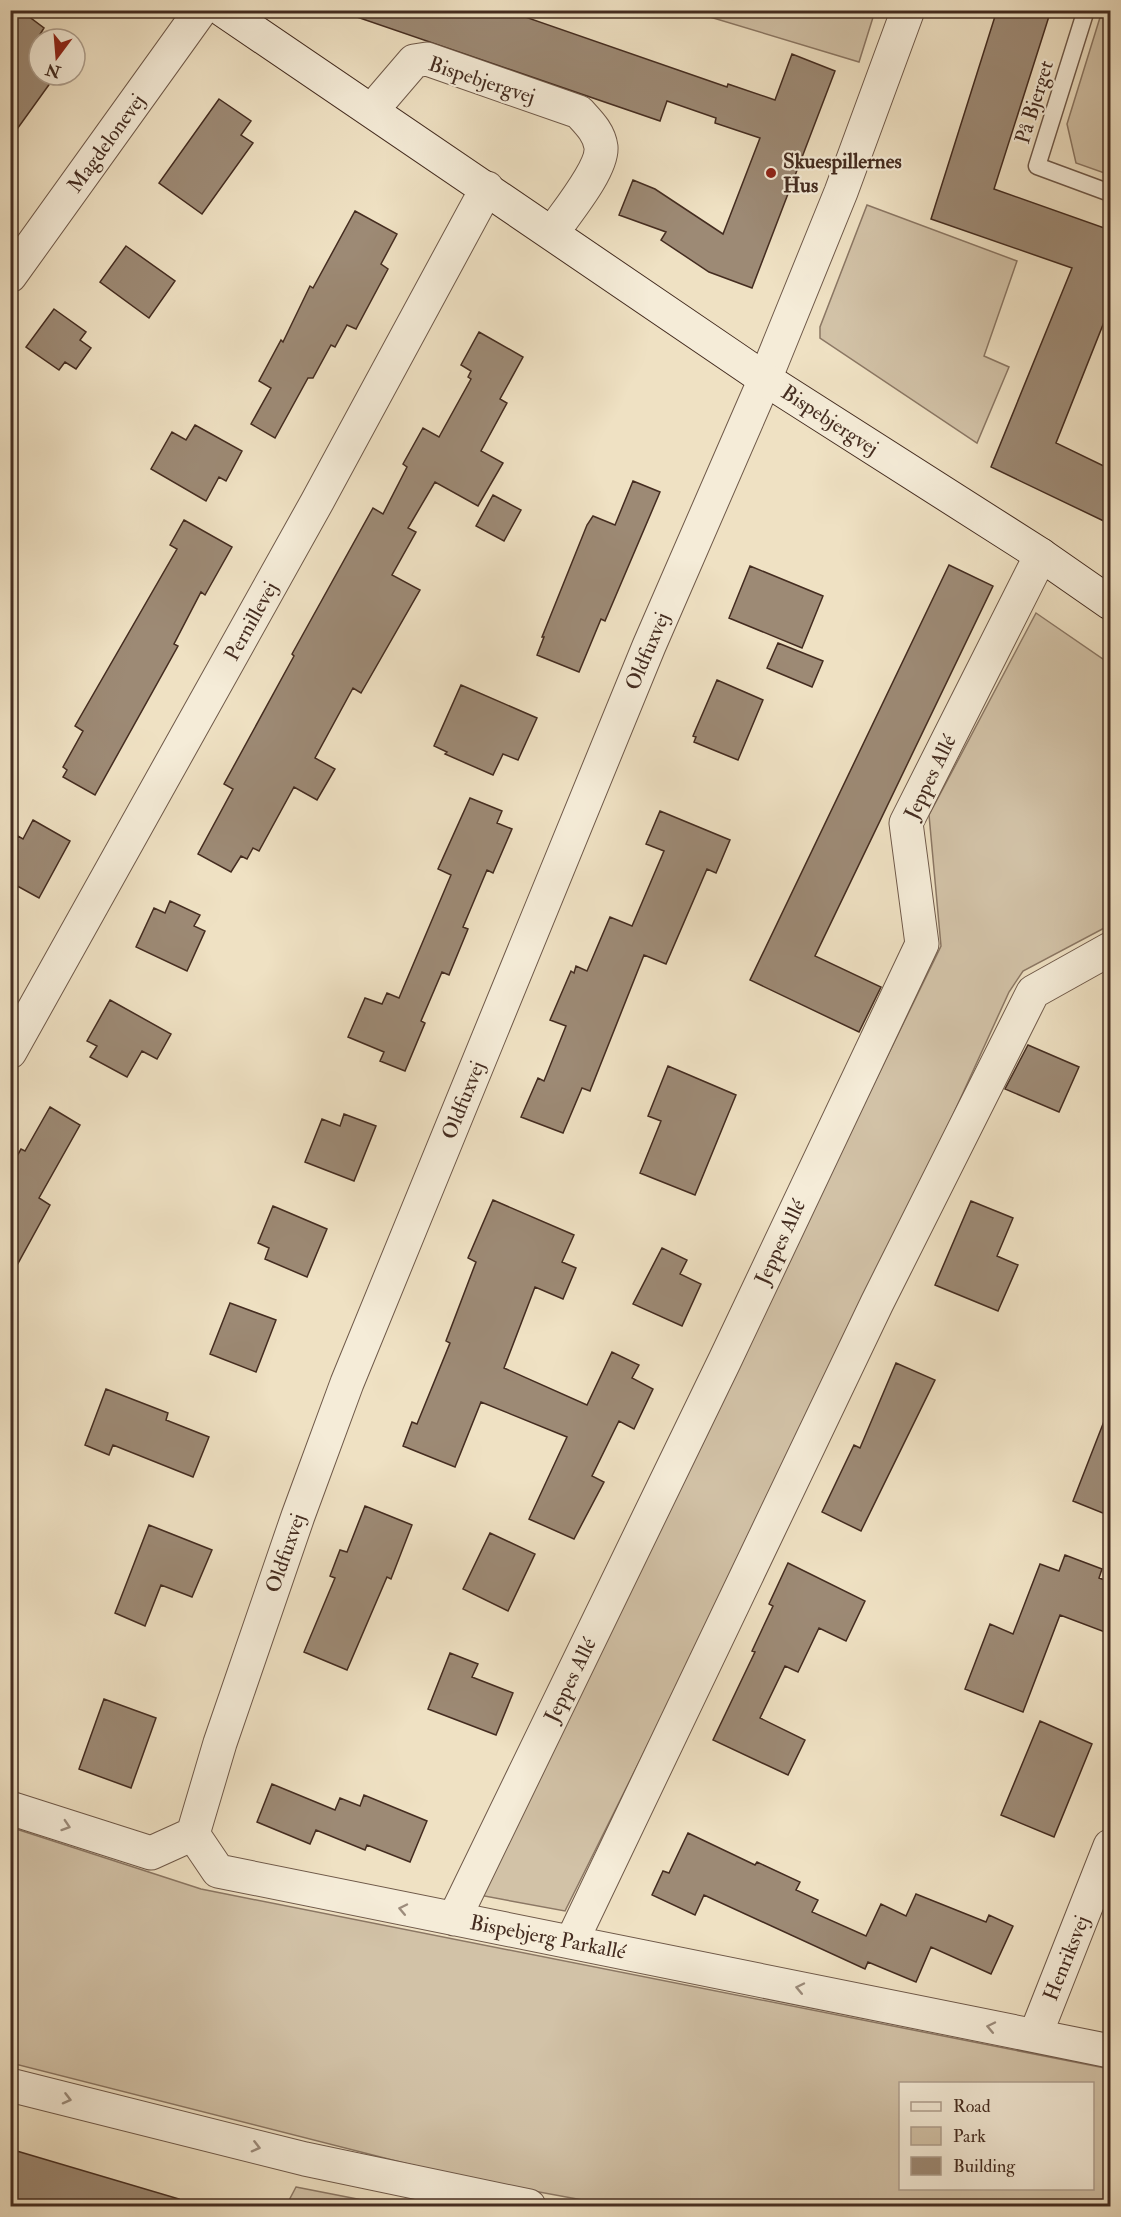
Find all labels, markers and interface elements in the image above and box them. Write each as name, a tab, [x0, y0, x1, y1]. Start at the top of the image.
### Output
north arrow	[27, 27, 87, 87]
street label: Bispebjergvej	[425, 51, 539, 110]
street label: På Bjerget	[1009, 57, 1060, 147]
text: N	[43, 59, 64, 82]
street label: Magdelonevej	[61, 89, 151, 198]
place label: Skuespillernes Hus	[783, 148, 902, 199]
marker: Skuespillernes Hus	[764, 166, 778, 180]
street label: Bispebjergvej	[776, 379, 884, 462]
street label: Pernillevej	[219, 577, 284, 666]
street label: Oldfuxvej	[619, 608, 676, 694]
street label: Jeppes Allé	[898, 730, 963, 825]
street label: Oldfuxvej	[436, 1057, 491, 1143]
street label: Jeppes Allé	[748, 1195, 812, 1290]
street label: Oldfuxvej	[259, 1510, 312, 1596]
street label: Jeppes Allé	[538, 1633, 603, 1728]
one-way arrow	[60, 1819, 71, 1831]
one-way arrow	[398, 1903, 408, 1916]
street label: Bispebjerg Parkallé	[468, 1909, 628, 1966]
street label: Henriksvej	[1037, 1912, 1096, 2005]
one-way arrow	[796, 1982, 806, 1995]
one-way arrow	[987, 2021, 997, 2034]
legend	[899, 2082, 1094, 2190]
one-way arrow	[62, 2092, 72, 2105]
text: Road	[953, 2095, 991, 2118]
text: Park	[953, 2125, 986, 2148]
one-way arrow	[251, 2139, 261, 2152]
text: Building	[953, 2155, 1016, 2178]

